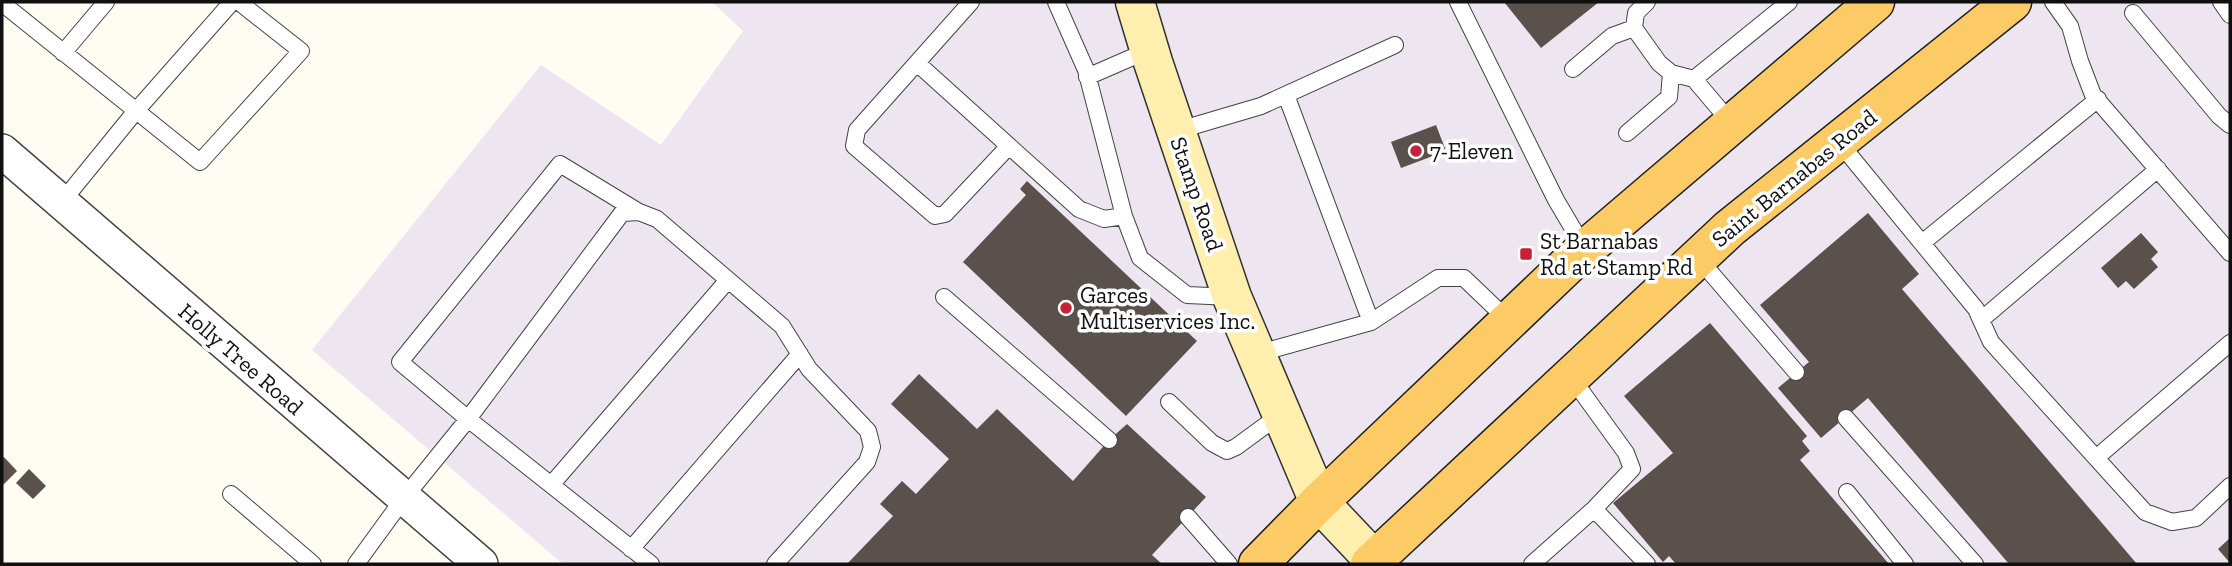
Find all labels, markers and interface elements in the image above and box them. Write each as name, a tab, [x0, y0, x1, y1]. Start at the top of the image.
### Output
street label: Saint Barnabas Road	[1706, 103, 1882, 253]
street label: Stamp Road	[1164, 133, 1230, 255]
place label: 7-Eleven	[1430, 137, 1513, 165]
marker: 7-Eleven	[1408, 143, 1424, 159]
place label: St Barnabas Rd at Stamp Rd	[1540, 227, 1693, 281]
marker: St Barnabas Rd at Stamp Rd	[1518, 246, 1534, 262]
place label: Garces Multiservices Inc.	[1080, 281, 1255, 335]
street label: Holly Tree Road	[173, 297, 309, 421]
marker: Garces Multiservices Inc.	[1058, 300, 1074, 316]

